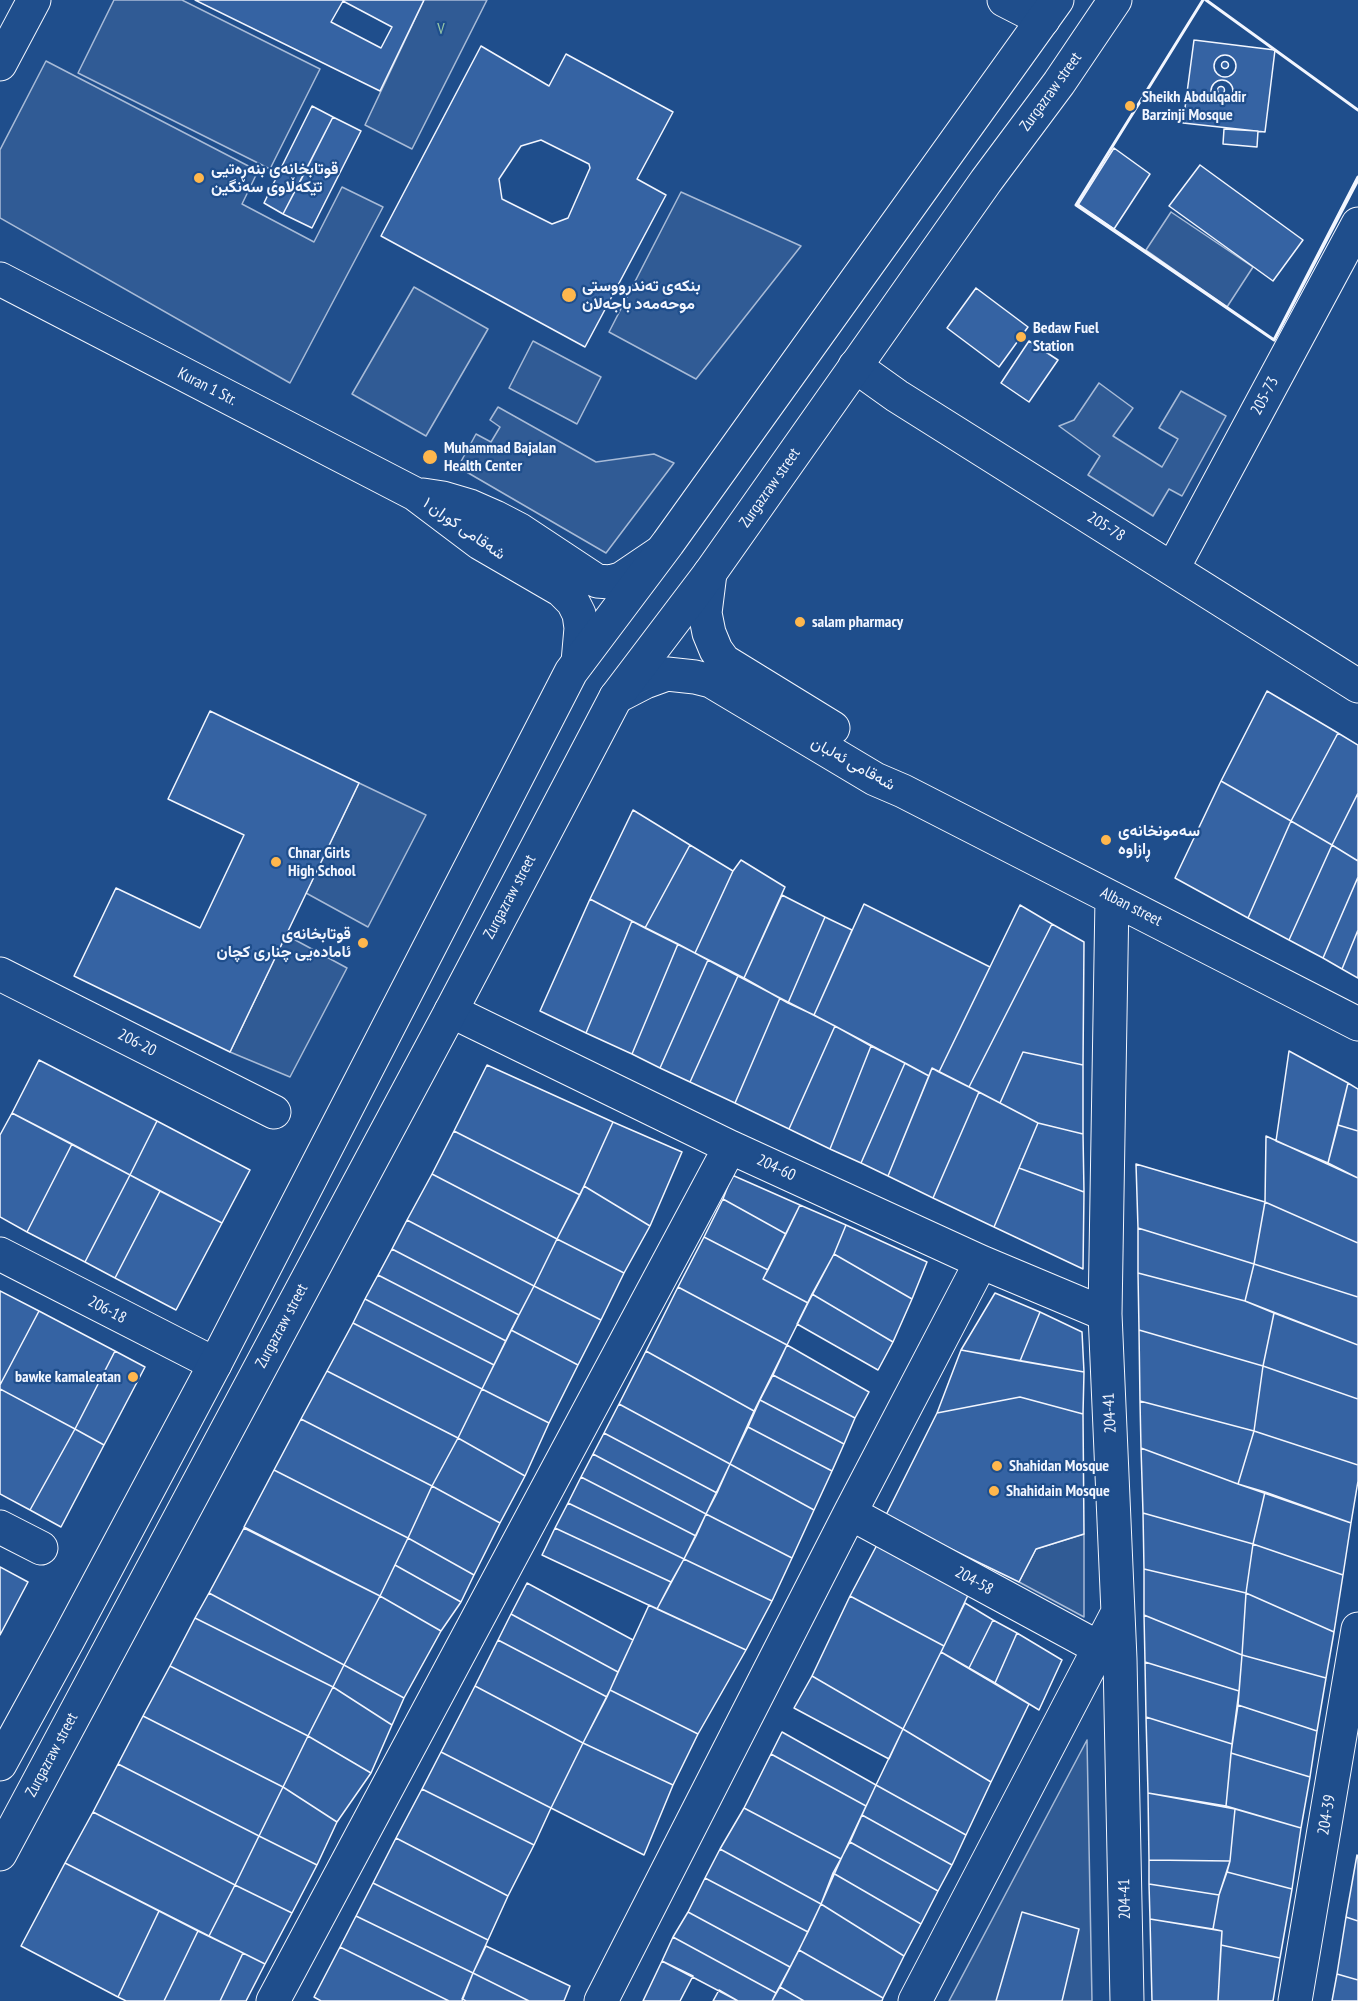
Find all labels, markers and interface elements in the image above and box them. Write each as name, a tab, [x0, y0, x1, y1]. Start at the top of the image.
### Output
park label: V	[437, 19, 445, 39]
street label: Zurgazraw street	[1016, 49, 1086, 135]
place label: Sheikh Abdulqadir Barzinji Mosque	[1142, 87, 1246, 125]
marker: Sheikh Abdulqadir Barzinji Mosque	[1123, 99, 1137, 113]
place label: قوتابخانەی بنەڕەتیی تێکەڵاوی سەنگین	[211, 159, 338, 197]
marker: قوتابخانەی بنەڕەتیی تێکەڵاوی سەنگین	[192, 171, 206, 185]
place label: بنکەی تەندرووستی موحەمەد باجەلان	[582, 276, 701, 314]
marker: بنکەی تەندرووستی موحەمەد باجەلان	[560, 286, 578, 304]
place label: Bedaw Fuel Station	[1033, 318, 1099, 356]
marker: Bedaw Fuel Station	[1014, 330, 1028, 344]
street label: Kuran 1 Str.	[174, 364, 240, 410]
street label: 205-73	[1247, 374, 1283, 418]
place label: Muhammad Bajalan Health Center	[444, 438, 556, 476]
street label: Zurgazraw street	[736, 445, 804, 531]
marker: Muhammad Bajalan Health Center	[421, 448, 439, 466]
street label: شەقامی کوران ١	[419, 494, 509, 564]
street label: 205-78	[1084, 508, 1128, 546]
place label: salam pharmacy	[812, 612, 903, 632]
marker: salam pharmacy	[793, 615, 807, 629]
street label: شەقامی ئەلبان	[807, 733, 899, 795]
place label: سەمونخانەی ڕازاوە	[1118, 821, 1200, 859]
marker: سەمونخانەی ڕازاوە	[1099, 833, 1113, 847]
place label: Chnar Girls High School	[288, 843, 356, 881]
street label: Zurgazraw street	[480, 852, 540, 942]
marker: Chnar Girls High School	[269, 855, 283, 869]
street label: Alban street	[1097, 883, 1165, 931]
place label: قوتابخانەی ئامادەیی چناری کچان	[217, 924, 351, 962]
marker: قوتابخانەی ئامادەیی چناری کچان	[356, 936, 370, 950]
street label: 206-20	[115, 1025, 159, 1061]
street label: 204-60	[754, 1151, 798, 1185]
street label: Zurgazraw street	[252, 1281, 312, 1371]
street label: 206-18	[85, 1292, 129, 1328]
place label: bawke kamaleatan	[15, 1367, 121, 1387]
marker: bawke kamaleatan	[126, 1370, 140, 1384]
street label: 204-41	[1099, 1392, 1121, 1434]
place label: Shahidan Mosque	[1009, 1456, 1109, 1476]
marker: Shahidan Mosque	[990, 1459, 1004, 1473]
place label: Shahidain Mosque	[1006, 1481, 1110, 1501]
marker: Shahidain Mosque	[987, 1484, 1001, 1498]
street label: 204-58	[952, 1563, 996, 1599]
street label: Zurgazraw street	[22, 1710, 82, 1800]
street label: 204-39	[1314, 1793, 1340, 1837]
street label: 204-41	[1115, 1879, 1135, 1919]

